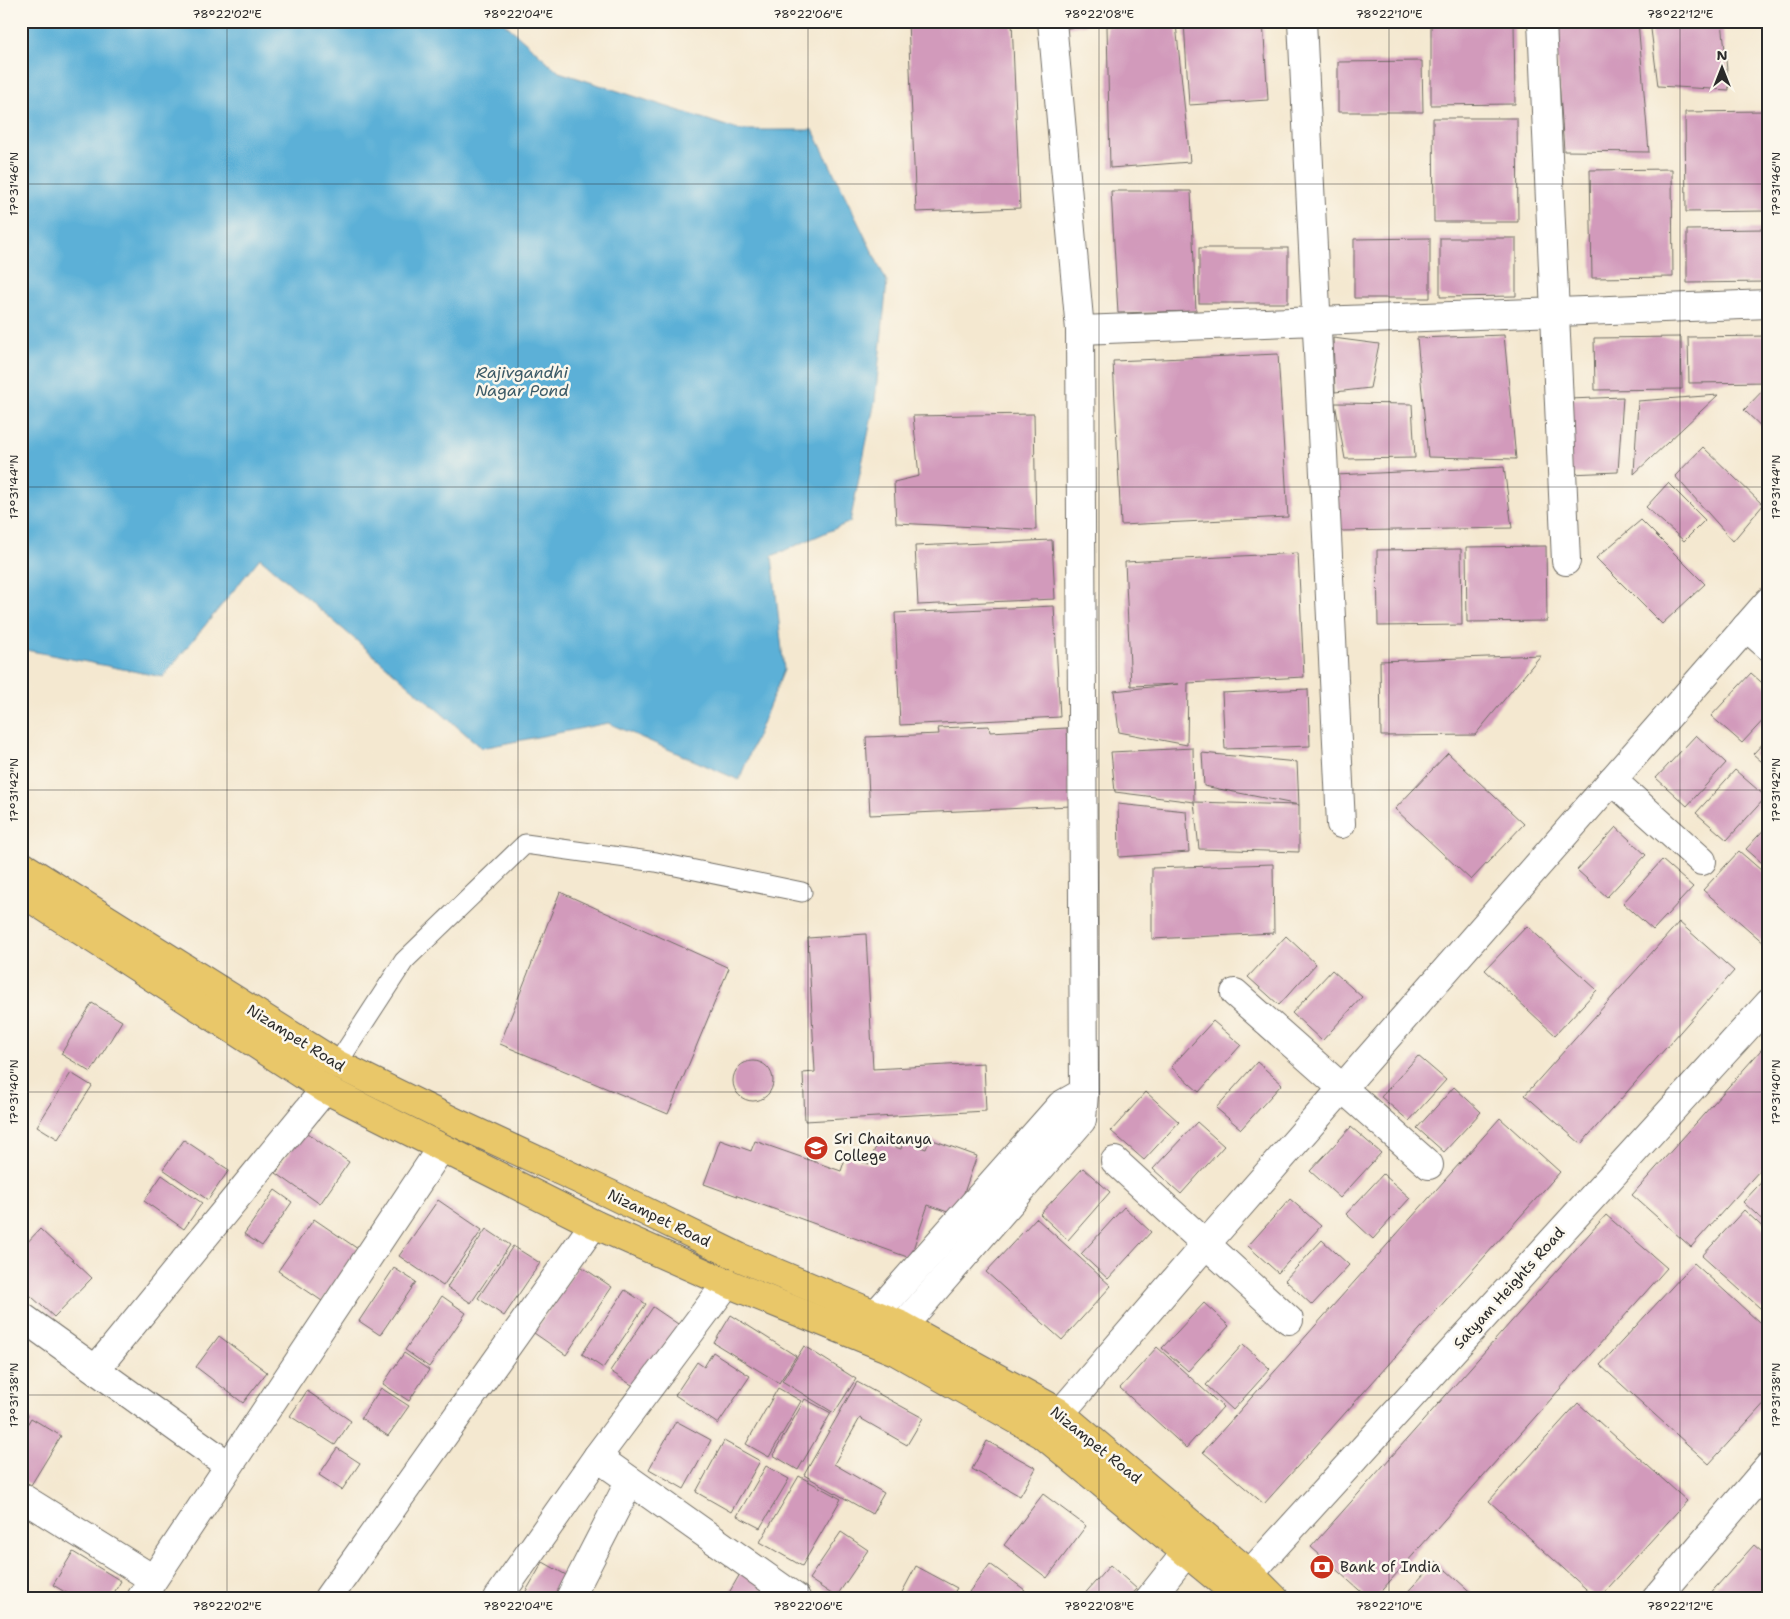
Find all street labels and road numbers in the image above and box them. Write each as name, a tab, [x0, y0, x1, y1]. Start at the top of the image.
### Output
street label: Nizampet Road	[243, 1000, 349, 1076]
street label: Nizampet Road	[604, 1184, 714, 1252]
street label: Satyam Heights Road	[1449, 1222, 1569, 1353]
street label: Nizampet Road	[1046, 1402, 1146, 1488]

